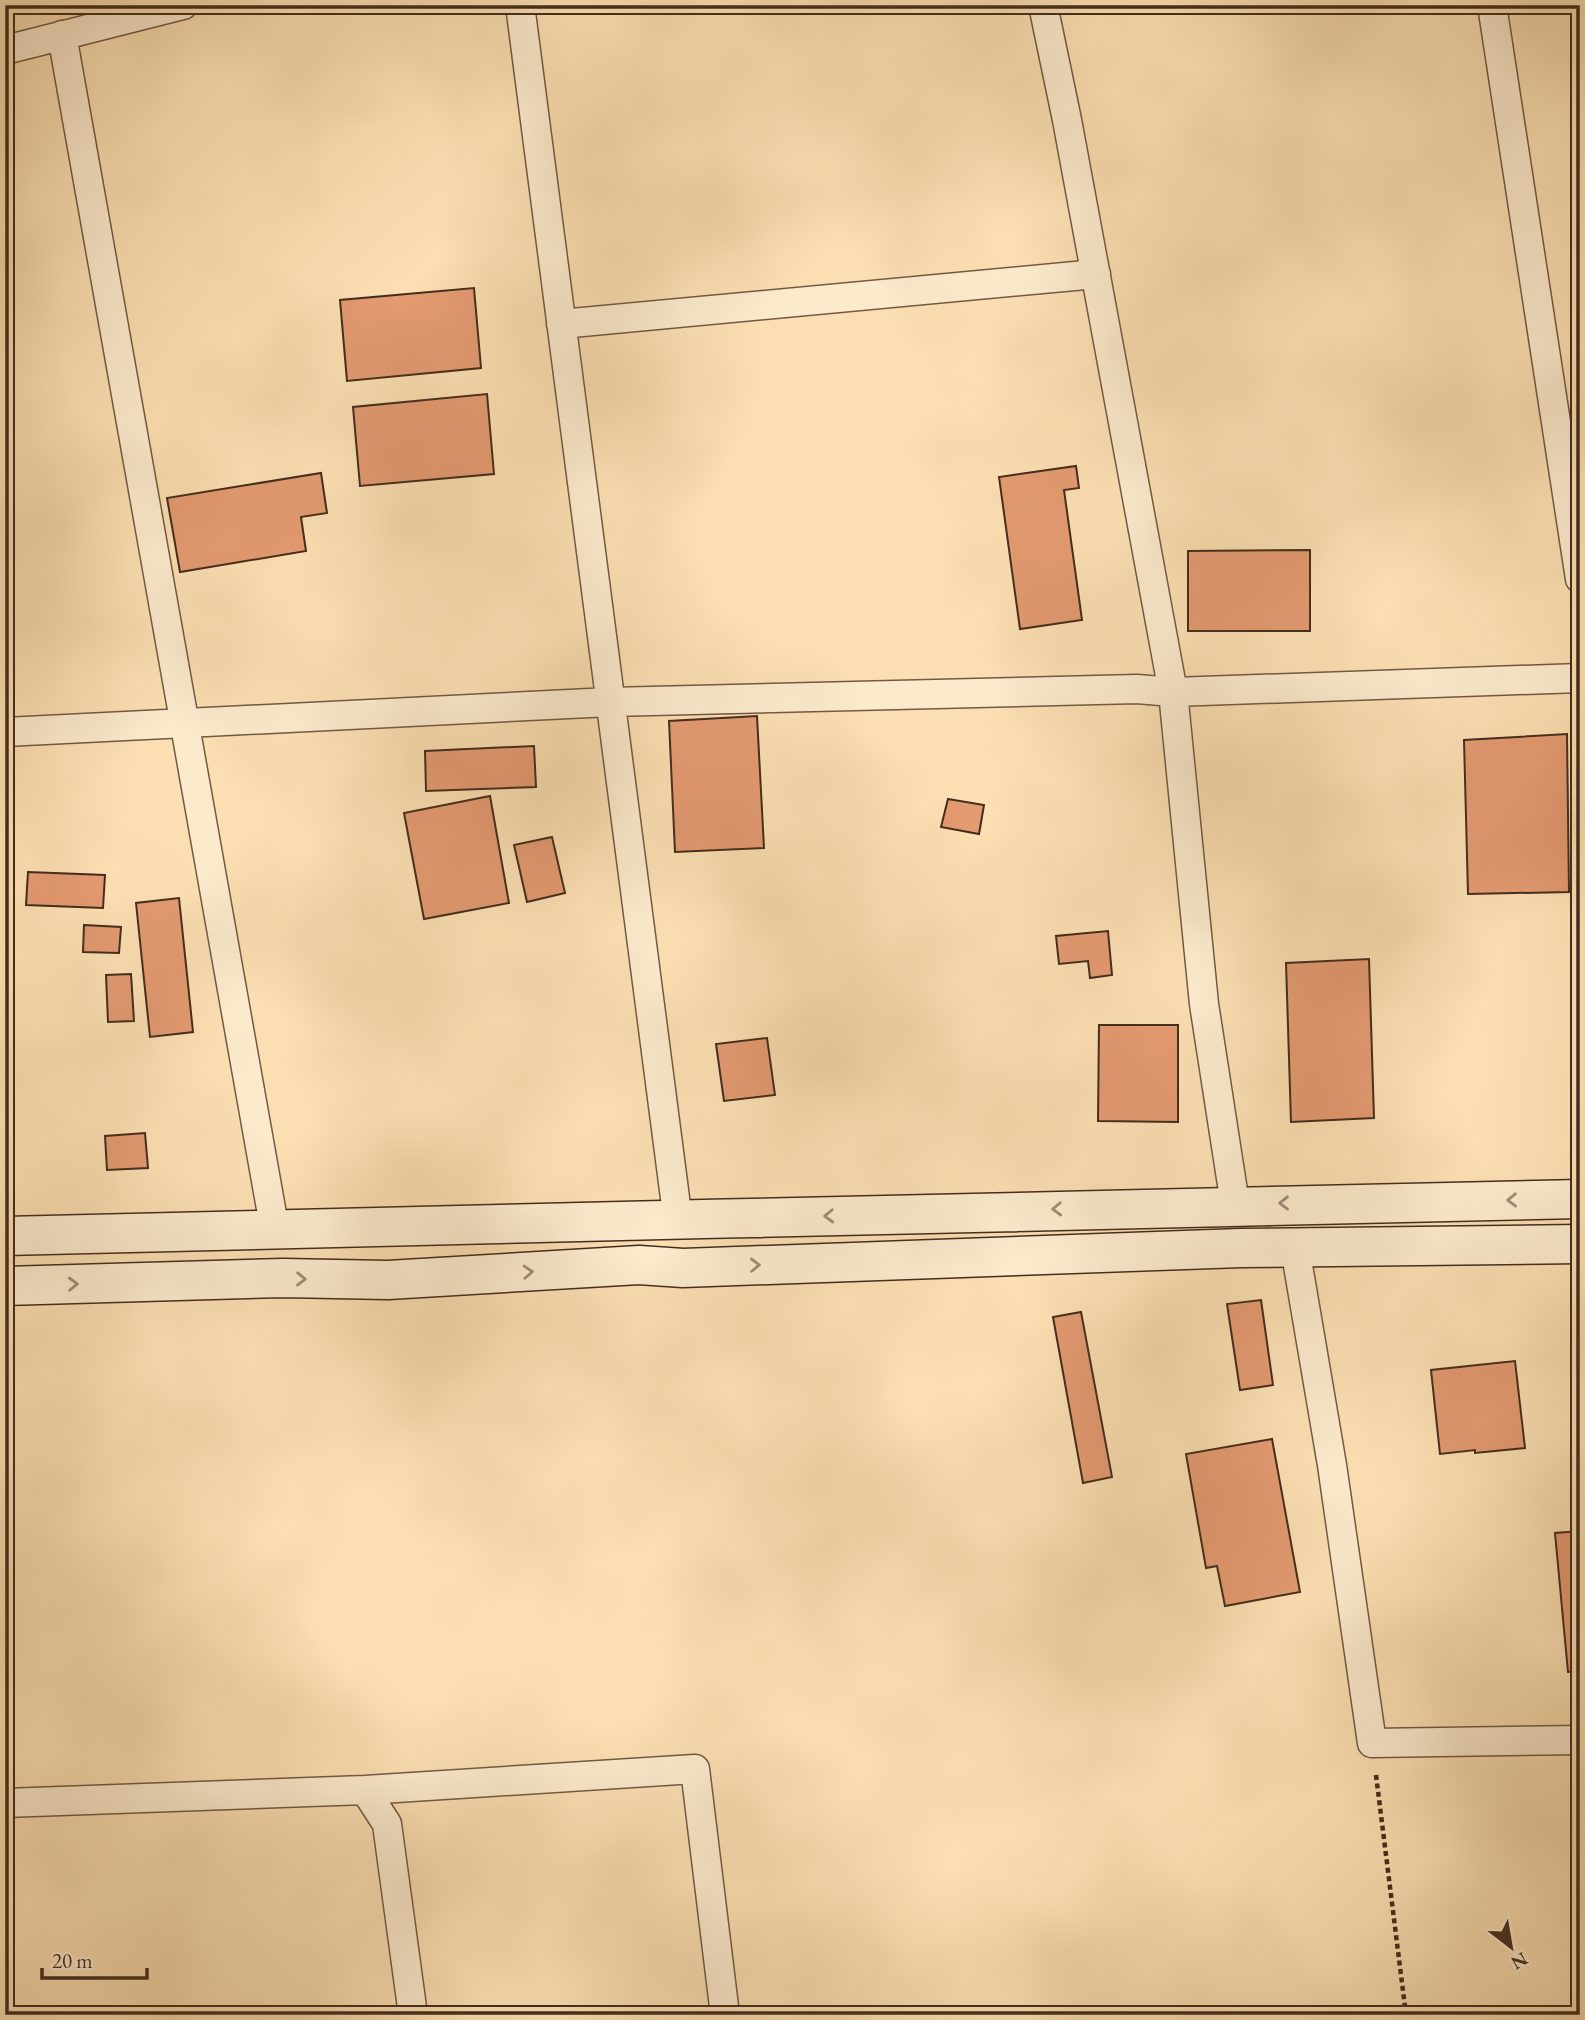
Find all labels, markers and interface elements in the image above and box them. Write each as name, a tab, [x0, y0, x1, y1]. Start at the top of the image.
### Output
one-way arrow	[1506, 1192, 1516, 1208]
one-way arrow	[1278, 1196, 1289, 1211]
one-way arrow	[1051, 1202, 1062, 1217]
one-way arrow	[823, 1208, 834, 1224]
one-way arrow	[751, 1257, 761, 1273]
one-way arrow	[523, 1265, 534, 1280]
one-way arrow	[296, 1271, 307, 1286]
one-way arrow	[68, 1277, 79, 1292]
north arrow	[1476, 1912, 1546, 1982]
scale bar	[42, 1936, 147, 1980]
text: N	[1506, 1946, 1533, 1976]
text: 20 m	[52, 1947, 93, 1974]

